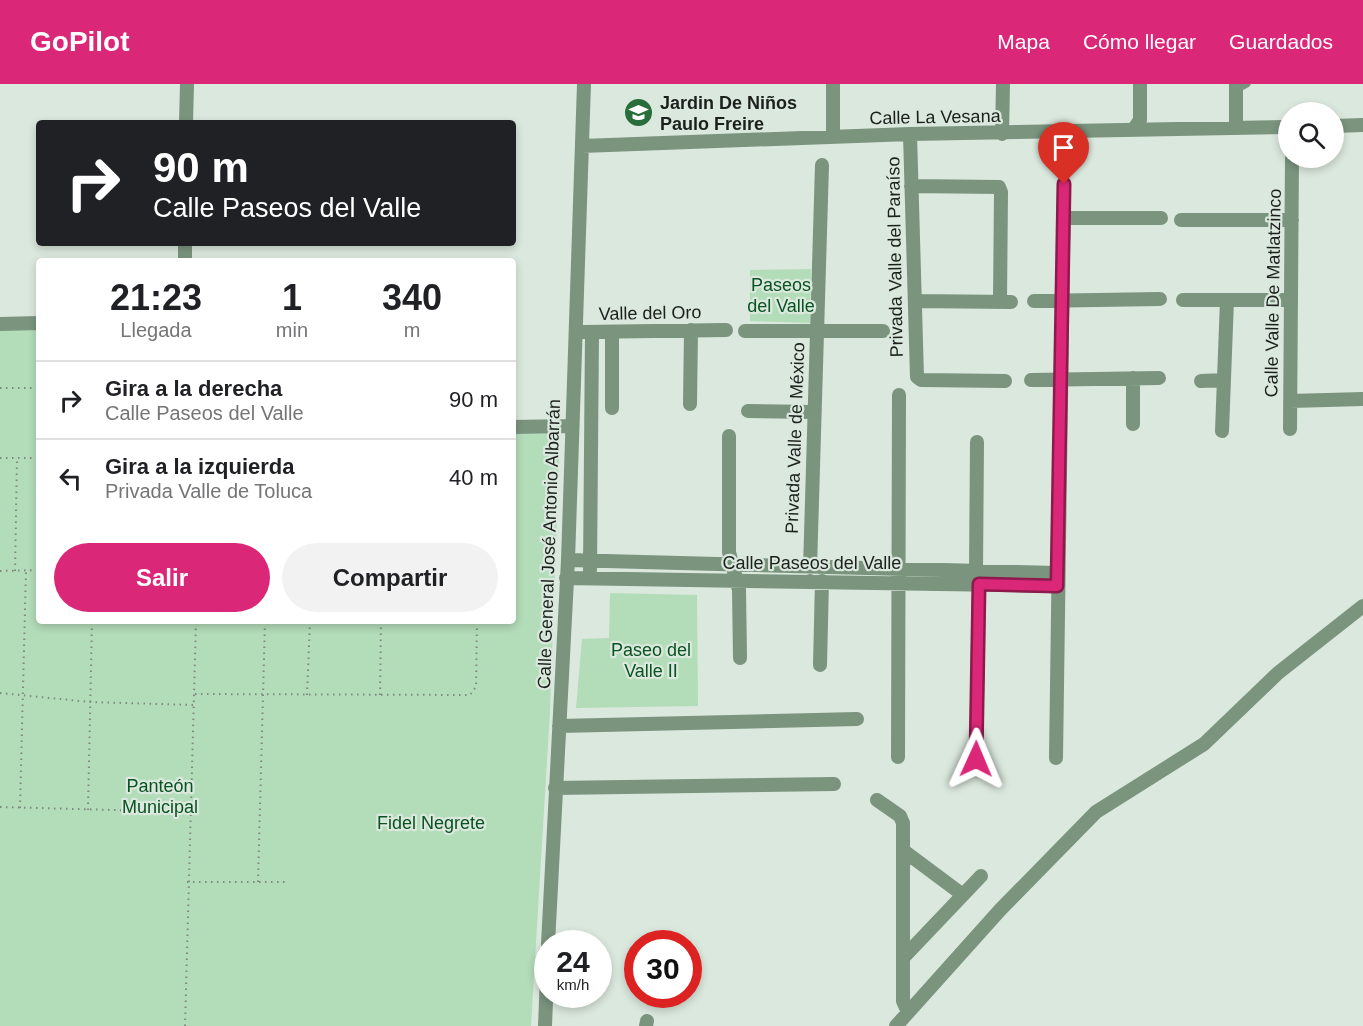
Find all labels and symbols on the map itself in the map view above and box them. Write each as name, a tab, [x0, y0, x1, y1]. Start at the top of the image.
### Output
place label: Jardin De Niños Paulo Freire	[660, 93, 797, 134]
school or university icon: Jardin De Niños Paulo Freire	[623, 97, 655, 129]
street label: Calle La Vesana	[869, 106, 1002, 128]
pin	[1038, 122, 1089, 184]
street label: Privada Valle del Paraíso	[883, 156, 907, 358]
street label: Calle Valle De Matlatzinco	[1261, 188, 1285, 398]
park label: Paseos del Valle	[747, 275, 815, 316]
street label: Valle del Oro	[598, 302, 702, 324]
street label: Privada Valle de México	[782, 342, 808, 534]
street label: Calle General José Antonio Albarrán	[534, 399, 564, 689]
street label: Calle Paseos del Valle	[723, 553, 901, 573]
park label: Paseo del Valle II	[611, 640, 691, 681]
position arrow	[944, 727, 1008, 791]
park label: Panteón Municipal	[122, 776, 198, 817]
park label: Fidel Negrete	[377, 813, 485, 833]
speed limit sign: 30	[624, 930, 702, 1008]

